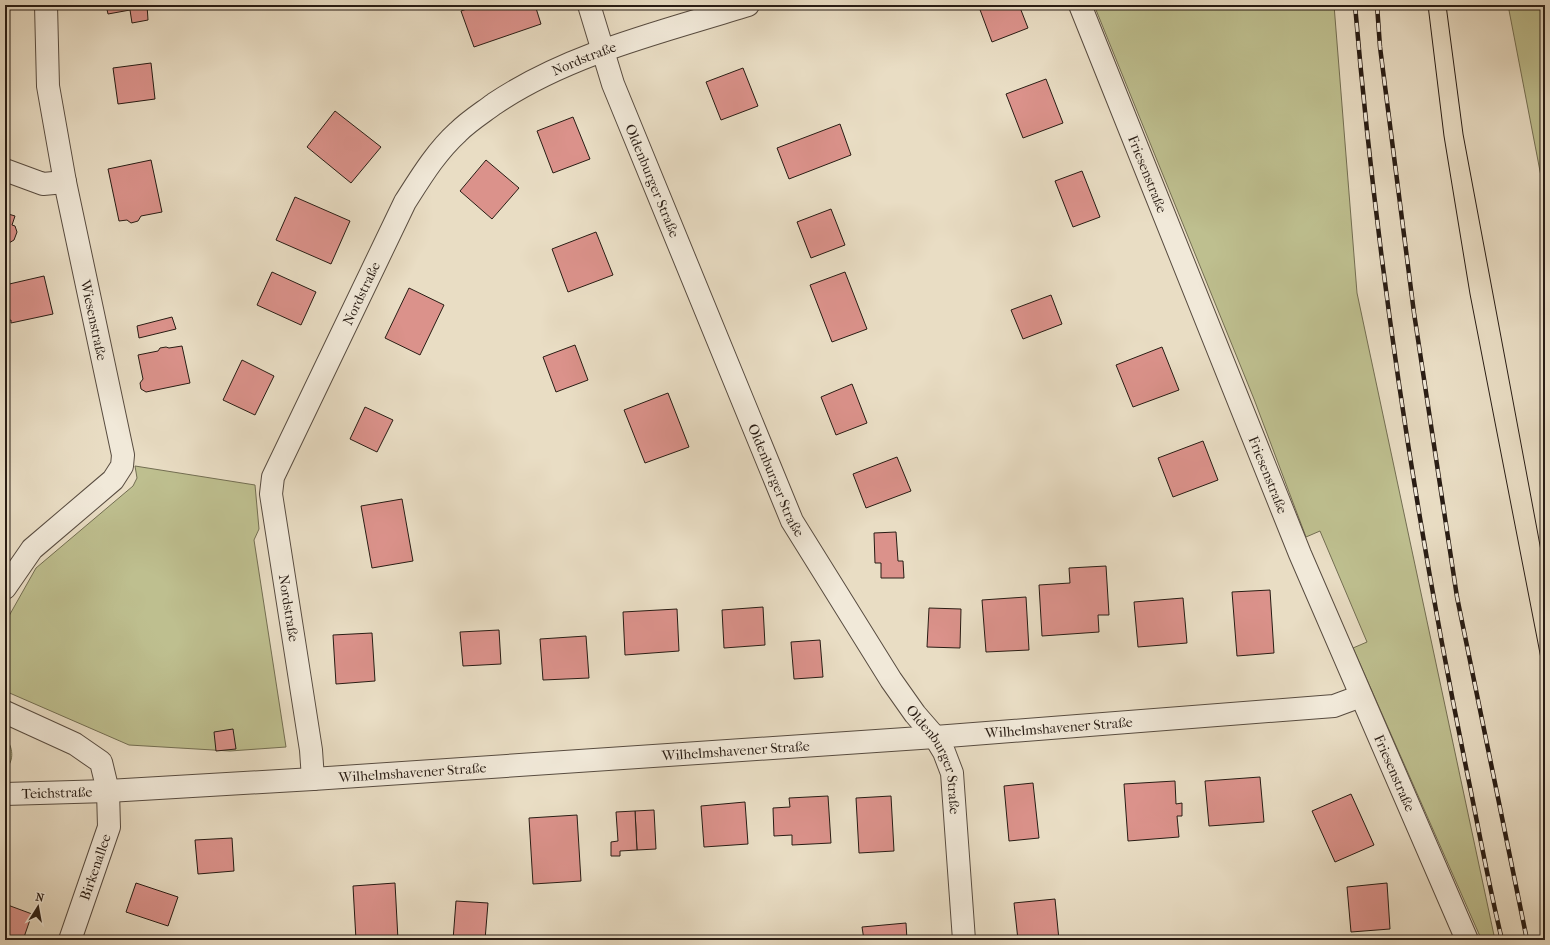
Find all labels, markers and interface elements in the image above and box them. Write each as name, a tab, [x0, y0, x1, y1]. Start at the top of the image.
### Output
street label: Nordstraße	[549, 39, 619, 80]
street label: Oldenburger Straße	[621, 121, 683, 240]
street label: Friesenstraße	[1124, 133, 1170, 215]
street label: Nordstraße	[339, 259, 384, 328]
street label: Wiesenstraße	[76, 277, 110, 362]
street label: Oldenburger Straße	[744, 421, 808, 540]
street label: Friesenstraße	[1245, 434, 1291, 516]
street label: Nordstraße	[275, 573, 302, 643]
street label: Oldenburger Straße	[902, 702, 963, 815]
street label: Wilhelmshavener Straße	[983, 714, 1133, 742]
street label: Friesenstraße	[1370, 732, 1418, 814]
street label: Wilhelmshavener Straße	[660, 737, 810, 764]
street label: Wilhelmshavener Straße	[337, 759, 487, 786]
street label: Teichstraße	[22, 783, 93, 803]
street label: Birkenallee	[76, 832, 115, 903]
north arrow	[18, 887, 58, 927]
text: N	[34, 890, 46, 905]

